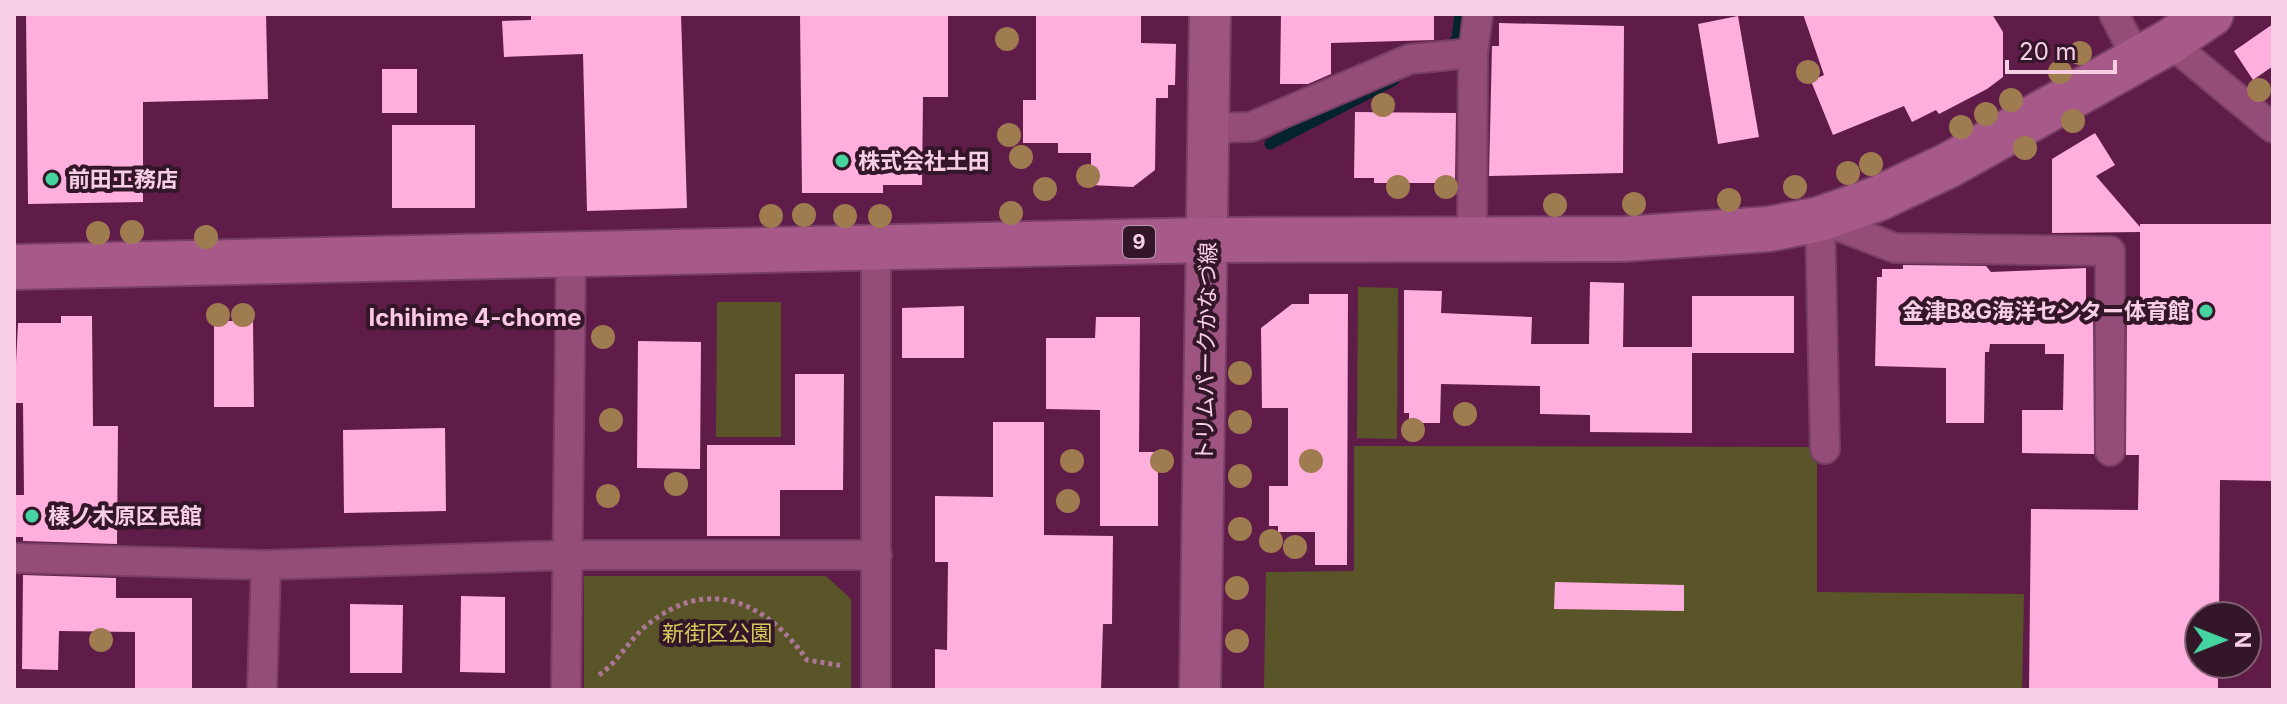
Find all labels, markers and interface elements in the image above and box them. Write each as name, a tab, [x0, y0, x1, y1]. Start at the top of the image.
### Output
scale bar	[2007, 24, 2115, 74]
text: 20 m	[2019, 37, 2077, 66]
place label: 株式会社土田	[858, 148, 990, 174]
marker: 株式会社土田	[833, 152, 851, 170]
place label: 前田工務店	[68, 166, 178, 192]
marker: 前田工務店	[43, 170, 61, 188]
road number: 9	[1123, 226, 1155, 258]
street label: トリムパークかなづ線	[1191, 242, 1221, 462]
place label: 金津B&G海洋センター体育館	[1902, 298, 2190, 324]
marker: 金津B&G海洋センター体育館	[2197, 302, 2215, 320]
district label: Ichihime 4-chome	[368, 303, 582, 332]
place label: 榛ノ木原区民館	[48, 503, 202, 529]
marker: 榛ノ木原区民館	[23, 507, 41, 525]
north arrow	[2183, 600, 2263, 680]
park label: 新街区公園	[662, 620, 772, 646]
text: N	[2230, 632, 2256, 648]

